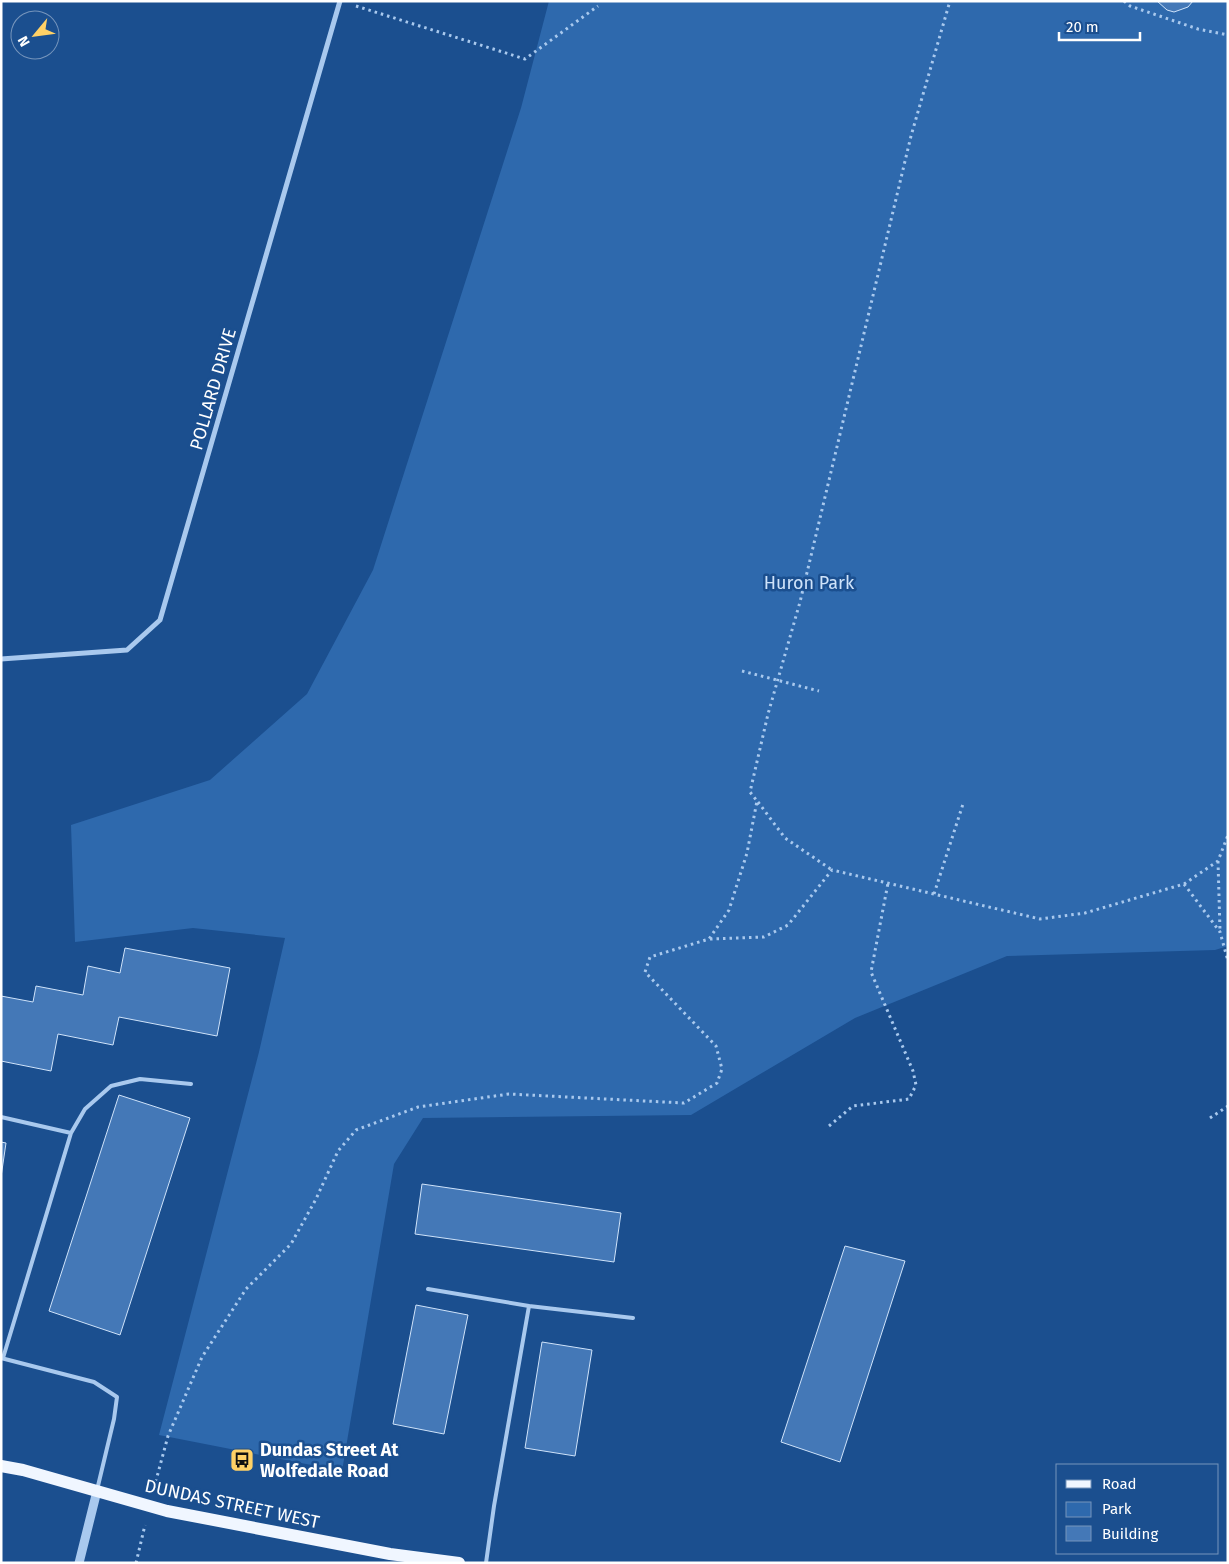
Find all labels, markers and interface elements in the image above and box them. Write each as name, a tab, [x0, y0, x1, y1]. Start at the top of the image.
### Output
north arrow	[10, 10, 60, 60]
scale bar	[1059, 10, 1140, 42]
text: 20 m	[1066, 18, 1099, 36]
text: N	[14, 33, 34, 49]
street label: POLLARD DRIVE	[185, 325, 241, 453]
park label: Huron Park	[764, 572, 855, 594]
place label: Dundas Street At Wolfedale Road	[260, 1439, 399, 1482]
bus stop icon: Dundas Street At Wolfedale Road	[229, 1447, 255, 1473]
legend	[1056, 1464, 1219, 1554]
street label: DUNDAS STREET WEST	[143, 1475, 322, 1533]
text: Road	[1102, 1475, 1137, 1493]
text: Park	[1102, 1500, 1132, 1518]
text: Building	[1102, 1525, 1158, 1543]

